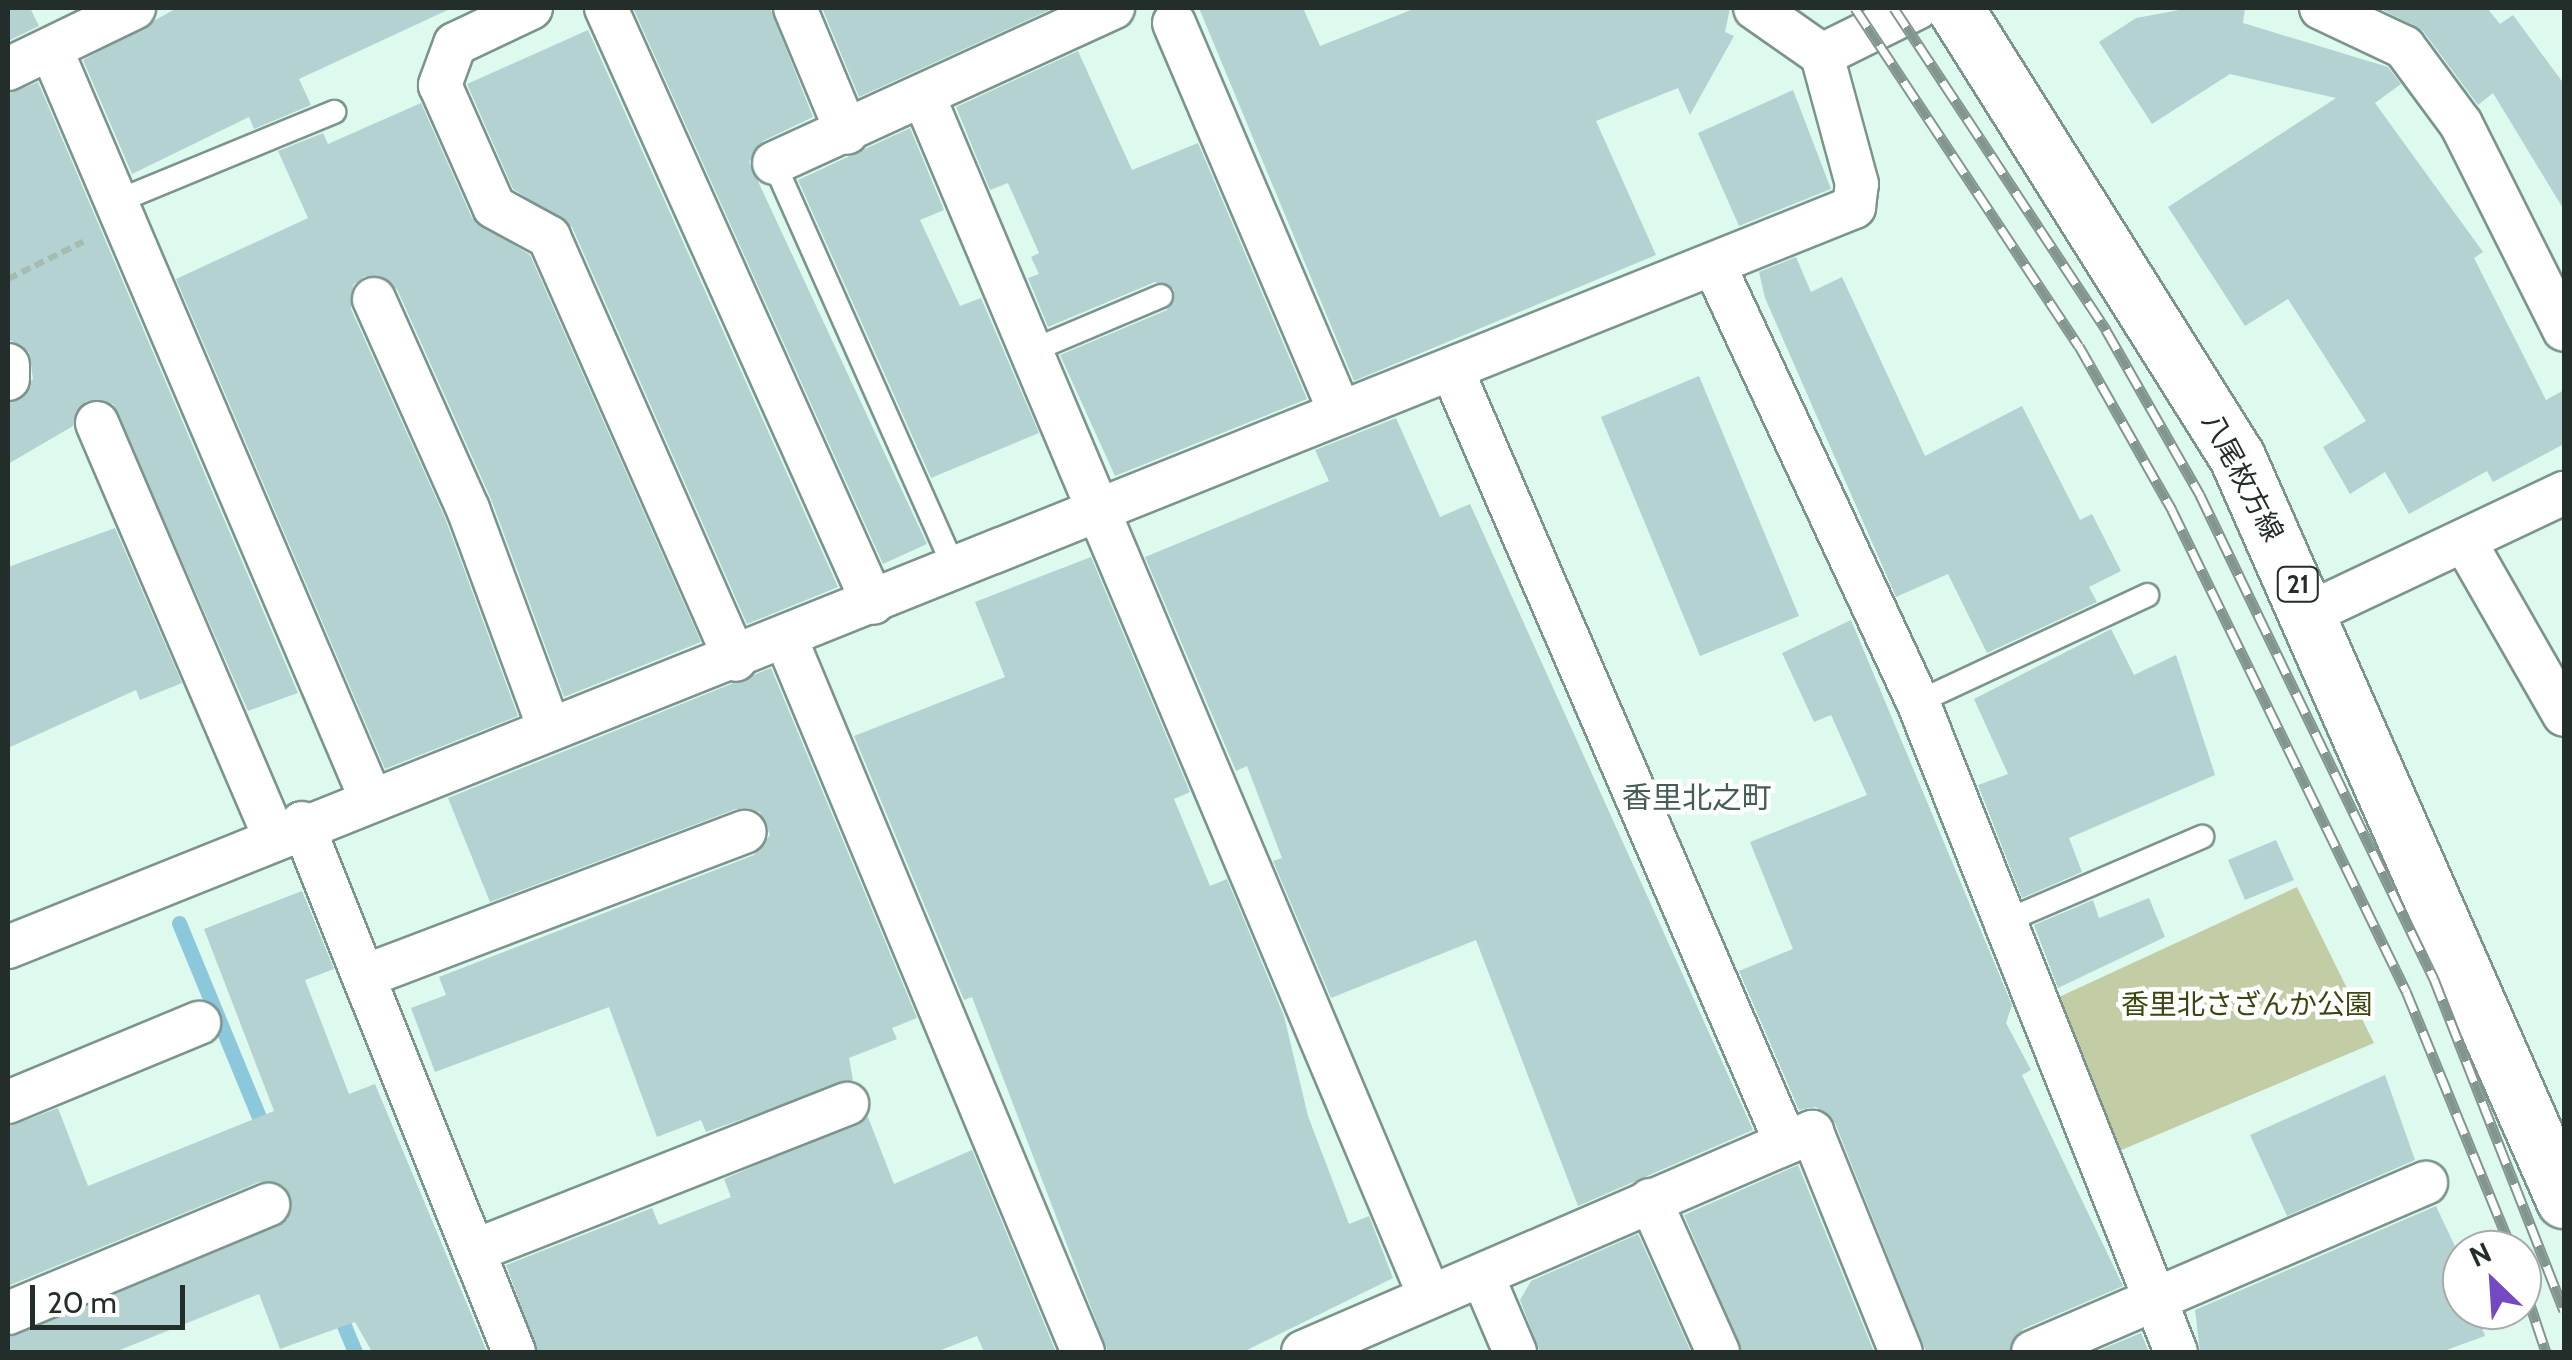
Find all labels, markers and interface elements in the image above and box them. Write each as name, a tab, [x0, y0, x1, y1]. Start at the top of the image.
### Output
street label: 八尾枚方線	[2195, 407, 2291, 547]
road number: 21	[2276, 564, 2320, 604]
district label: 香里北之町	[1622, 780, 1772, 816]
park label: 香里北さざんか公園	[2121, 987, 2373, 1021]
north arrow	[2442, 1230, 2542, 1330]
text: N	[2464, 1235, 2496, 1274]
scale bar	[35, 1265, 190, 1327]
text: 20 m	[47, 1284, 117, 1321]

